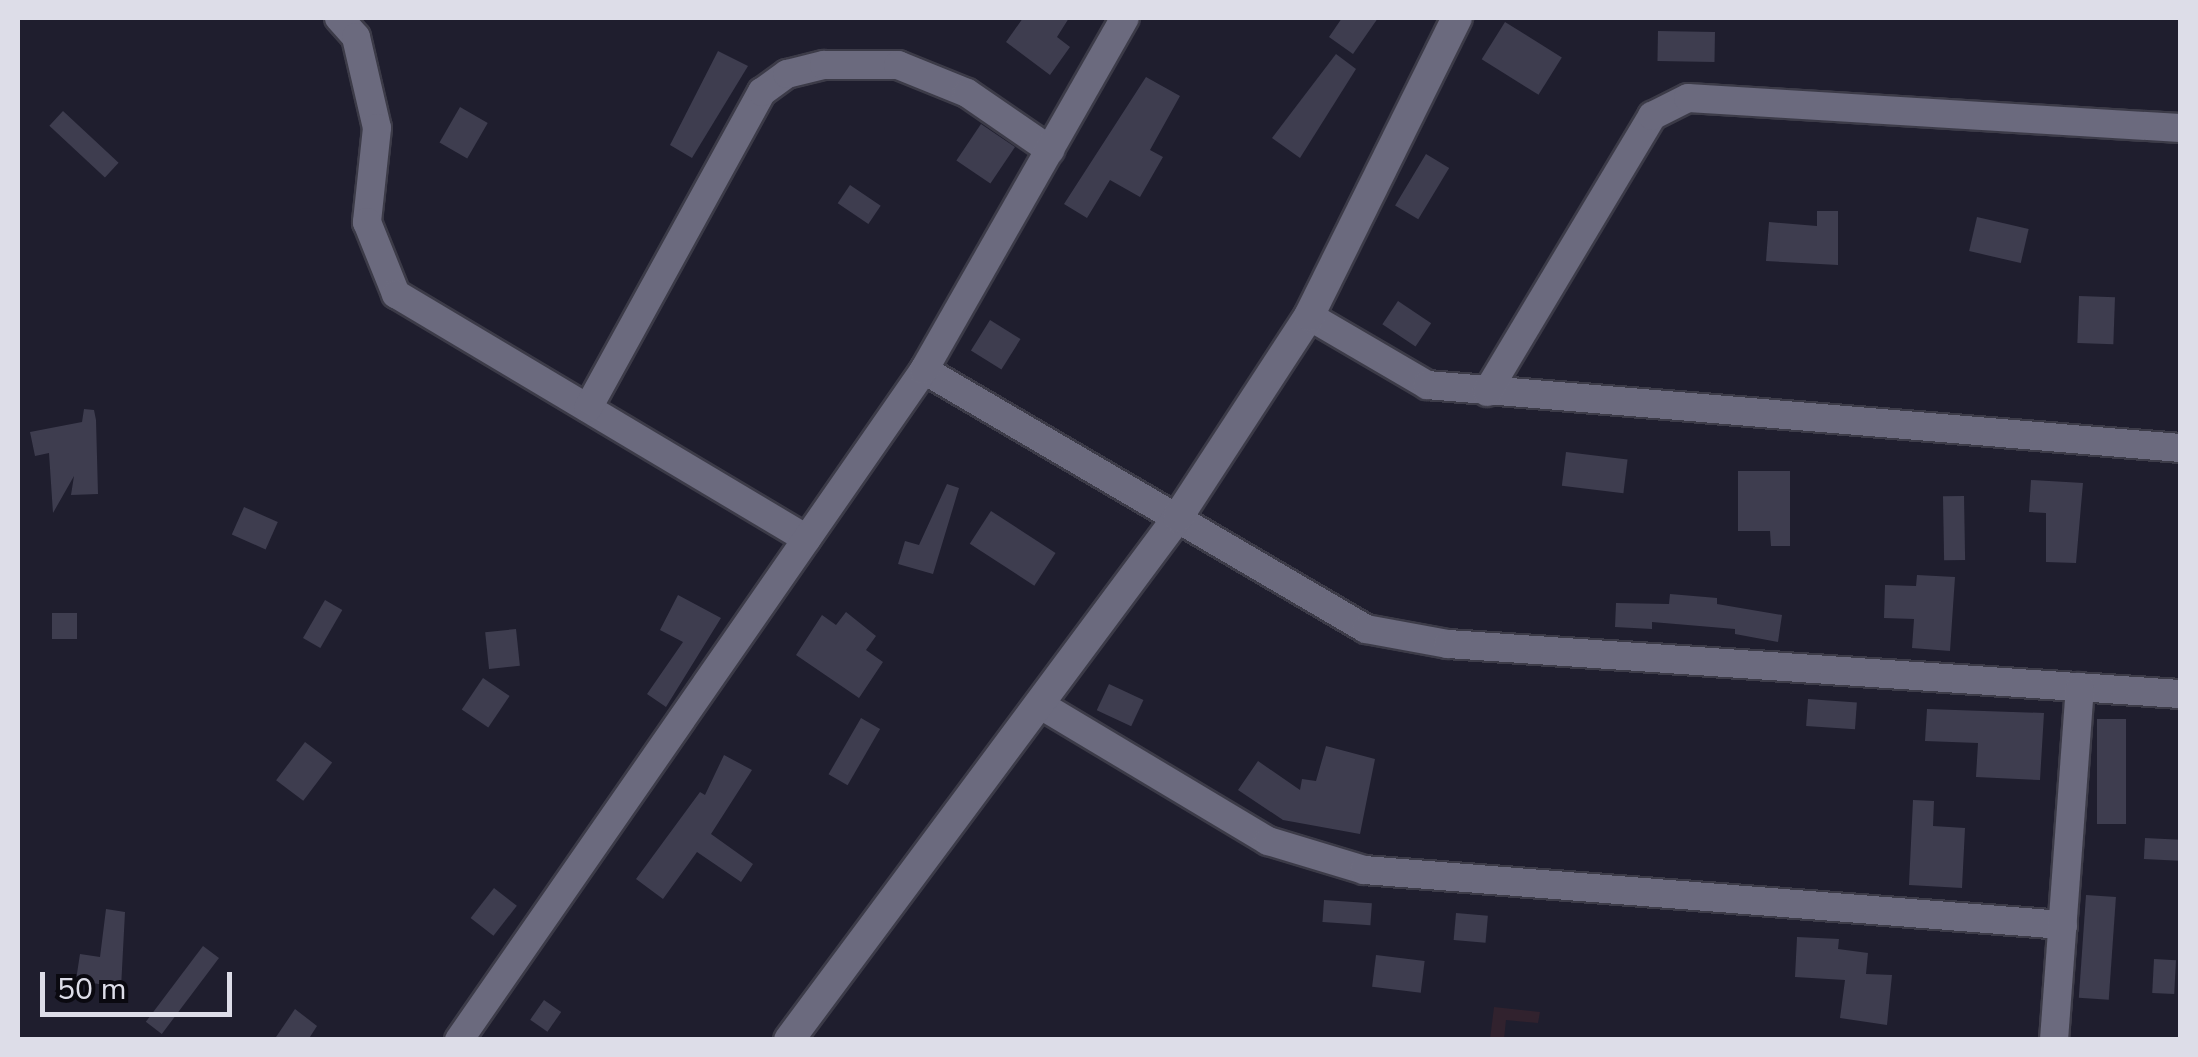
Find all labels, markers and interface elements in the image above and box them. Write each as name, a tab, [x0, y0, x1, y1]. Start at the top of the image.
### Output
scale bar	[45, 952, 238, 1014]
text: 50 m	[57, 969, 126, 1010]

